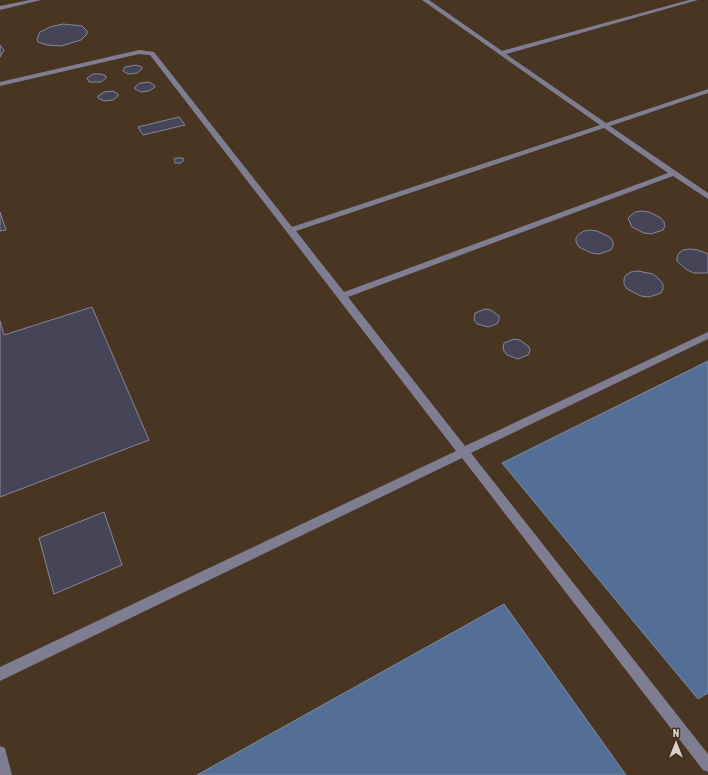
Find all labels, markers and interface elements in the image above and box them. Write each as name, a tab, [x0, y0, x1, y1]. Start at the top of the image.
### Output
north arrow	[656, 723, 696, 763]
text: N	[673, 727, 679, 739]

